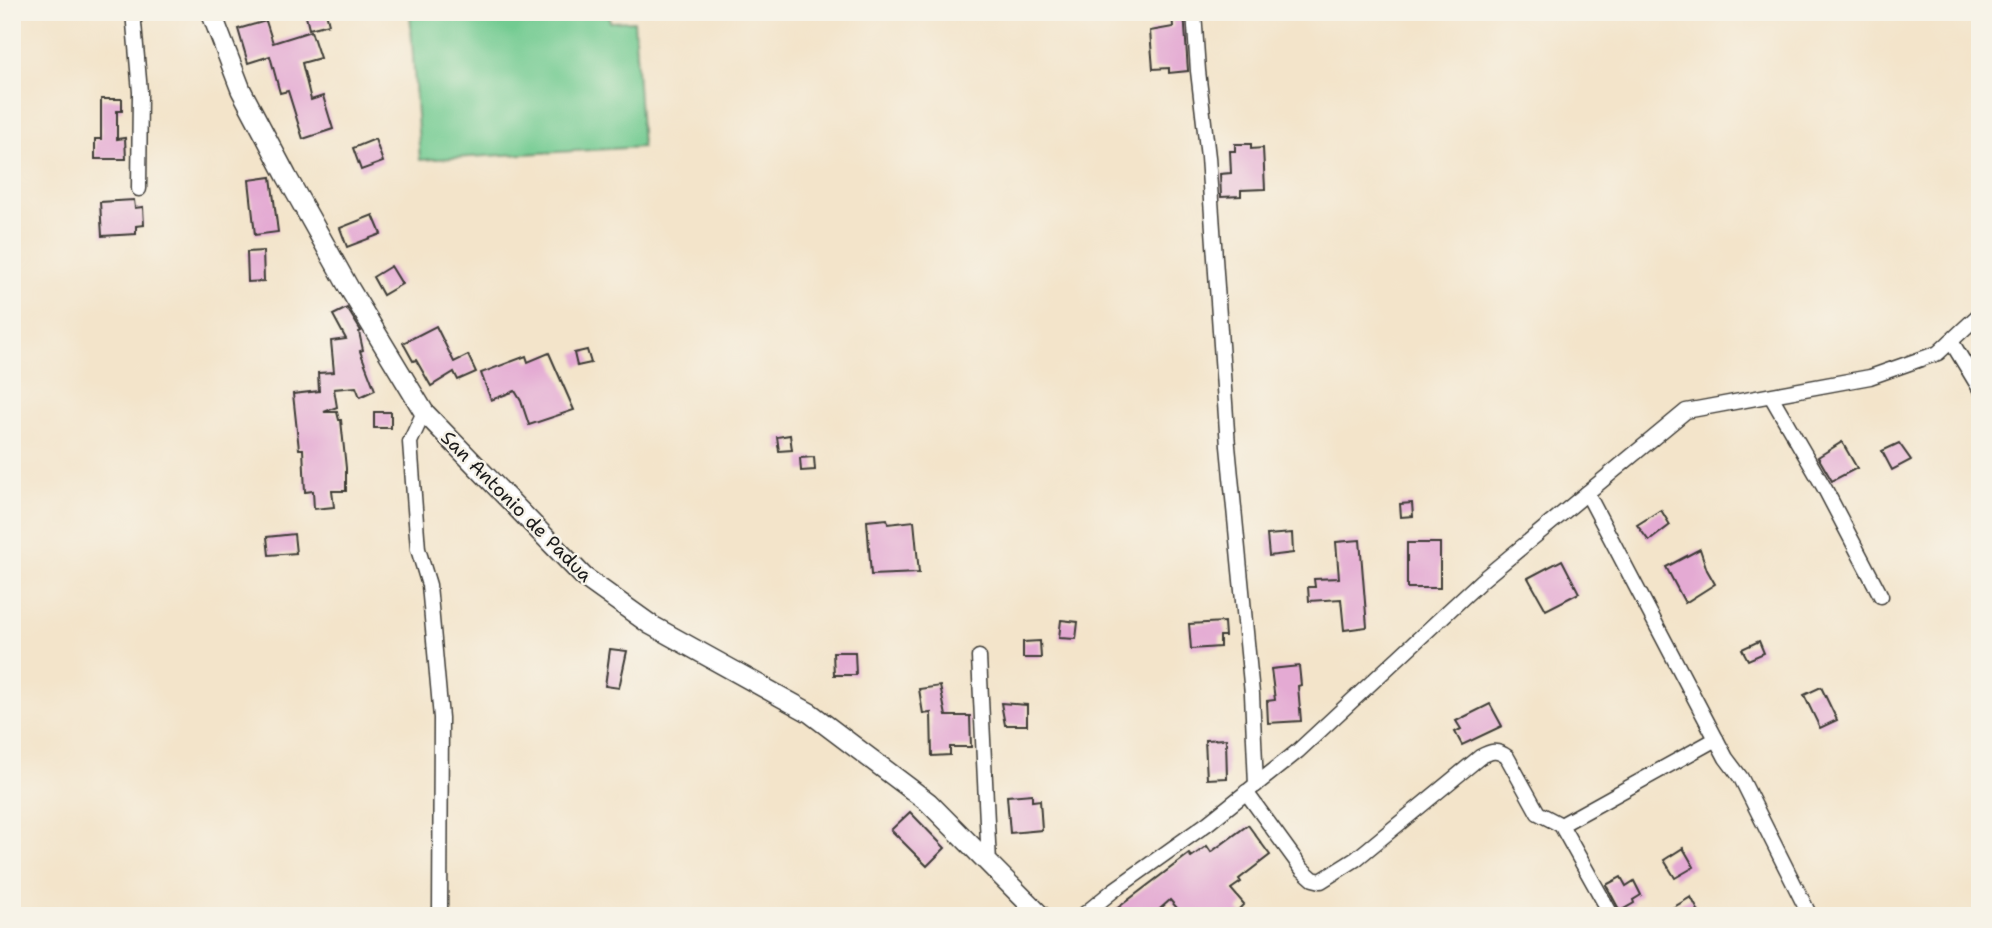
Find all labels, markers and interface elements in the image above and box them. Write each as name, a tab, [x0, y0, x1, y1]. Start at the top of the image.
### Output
street label: San Antonio de Padua	[436, 425, 598, 588]

